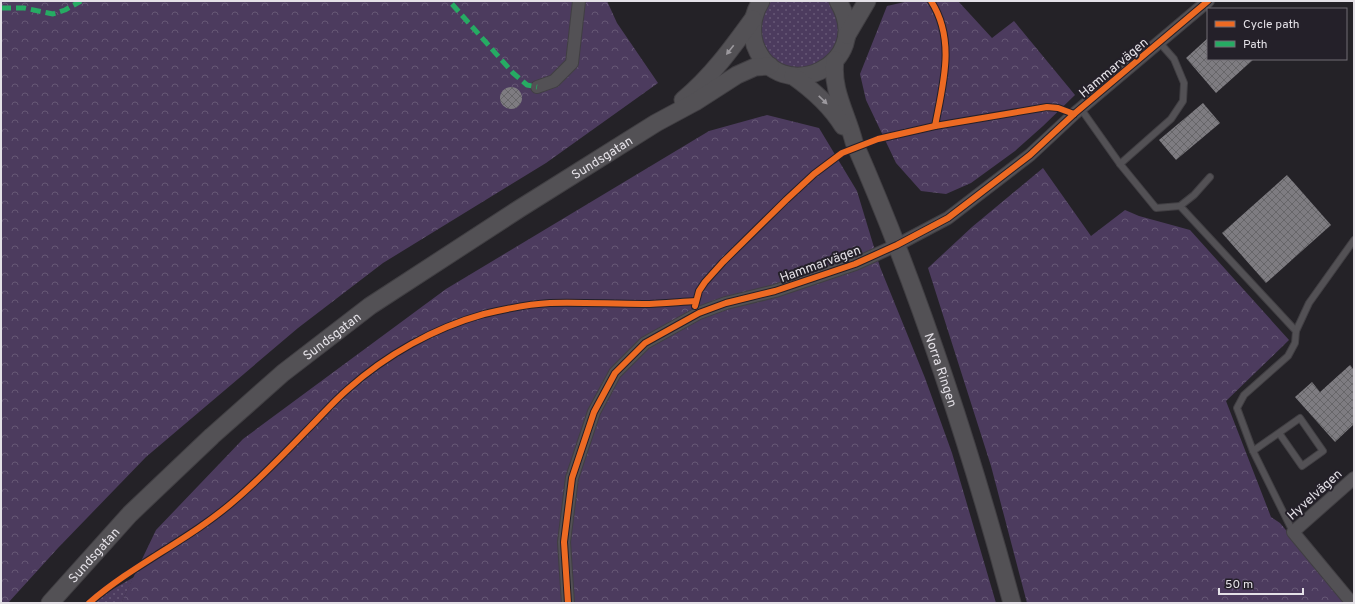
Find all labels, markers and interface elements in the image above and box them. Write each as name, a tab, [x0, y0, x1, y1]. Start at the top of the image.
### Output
legend	[1207, 8, 1347, 60]
text: Cycle path	[1243, 17, 1300, 33]
street label: Hammarvägen	[1077, 35, 1152, 102]
text: Path	[1243, 37, 1268, 53]
one-way arrow	[726, 45, 734, 56]
one-way arrow	[818, 96, 828, 105]
street label: Sundsgatan	[569, 134, 636, 184]
street label: Hammarvägen	[778, 243, 863, 287]
street label: Sundsgatan	[300, 310, 365, 365]
street label: Norra Ringen	[920, 331, 960, 409]
street label: Hyvelvägen	[1285, 467, 1346, 524]
street label: Sundsgatan	[66, 525, 124, 587]
scale bar	[1219, 570, 1303, 596]
text: 50 m	[1225, 577, 1253, 593]

